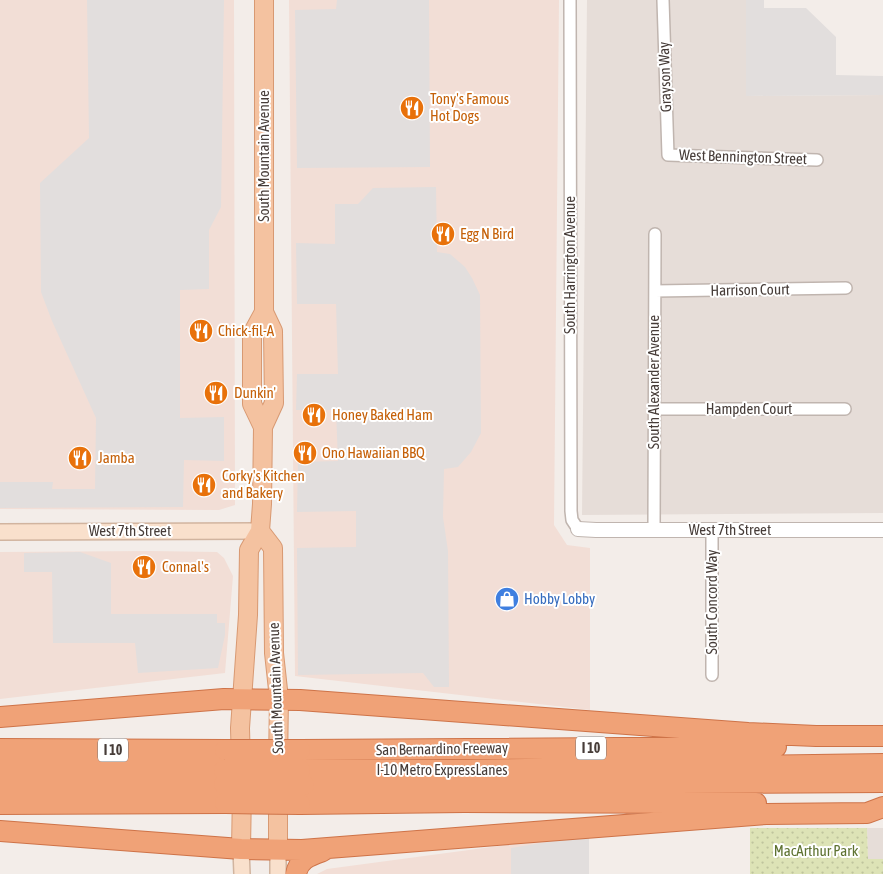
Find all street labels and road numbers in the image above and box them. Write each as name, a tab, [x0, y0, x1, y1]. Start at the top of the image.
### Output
street label: Grayson Way	[655, 41, 674, 113]
street label: South Mountain Avenue	[255, 90, 272, 222]
street label: West Bennington Street	[679, 146, 807, 167]
street label: South Harrington Avenue	[561, 196, 578, 334]
street label: Harrison Court	[710, 280, 790, 299]
street label: South Alexander Avenue	[645, 315, 662, 449]
street label: Hampden Court	[706, 400, 792, 417]
street label: West 7th Street	[689, 521, 771, 538]
street label: West 7th Street	[89, 522, 171, 539]
street label: South Concord Way	[703, 549, 720, 655]
street label: South Mountain Avenue	[265, 622, 286, 754]
road number: I 10	[576, 736, 606, 760]
road number: I 10	[98, 738, 128, 762]
street label: San Bernardino Freeway	[376, 739, 508, 758]
street label: I-10 Metro ExpressLanes	[376, 761, 508, 778]

